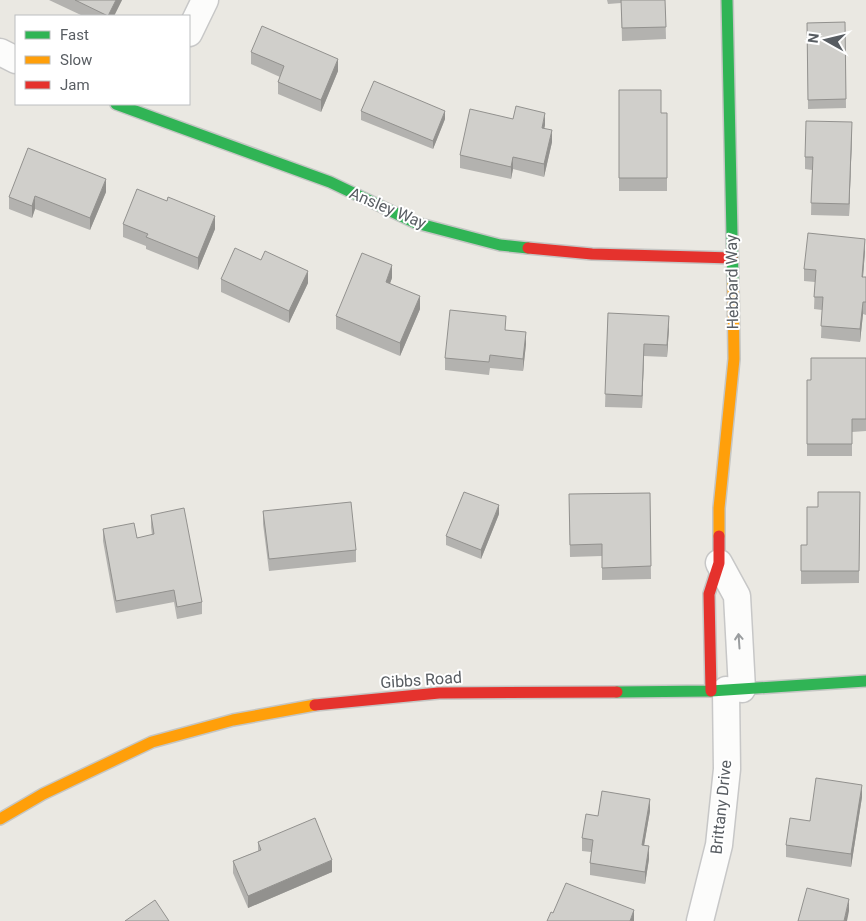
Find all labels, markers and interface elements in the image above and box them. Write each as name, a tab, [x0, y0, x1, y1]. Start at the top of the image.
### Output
legend	[15, 15, 190, 105]
north arrow	[801, 15, 851, 65]
text: Fast	[60, 26, 89, 44]
text: N	[805, 32, 822, 44]
text: Slow	[60, 51, 92, 69]
text: Jam	[60, 76, 90, 94]
street label: Ansley Way	[347, 183, 430, 233]
street label: Hebbard Way	[722, 234, 742, 330]
one-way arrow	[735, 633, 744, 649]
street label: Gibbs Road	[380, 668, 462, 692]
street label: Brittany Drive	[707, 759, 735, 855]

